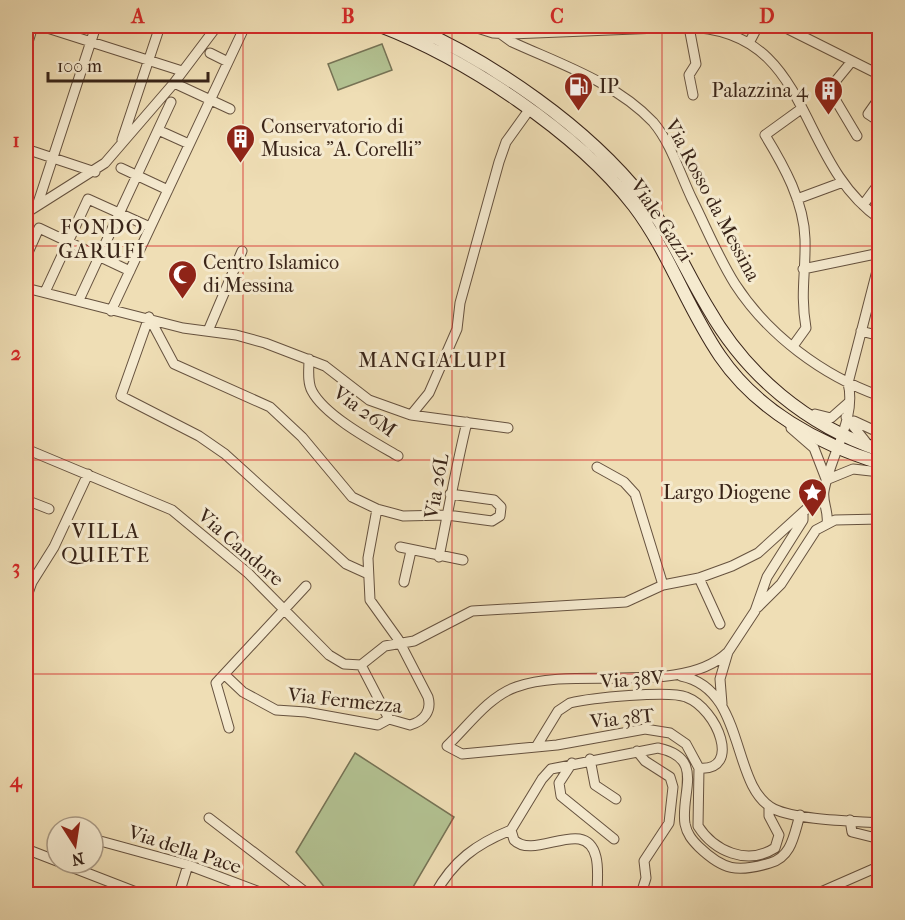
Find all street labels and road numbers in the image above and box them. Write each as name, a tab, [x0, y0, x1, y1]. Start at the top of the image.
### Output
street label: Via Rosso da Messina	[660, 115, 765, 286]
street label: Viale Gazzi	[625, 174, 698, 266]
street label: Via 26M	[328, 380, 401, 442]
street label: Via 26L	[419, 452, 454, 521]
street label: Via Candore	[192, 503, 288, 591]
street label: Via 38V	[598, 666, 666, 693]
street label: Via Fermezza	[286, 683, 404, 718]
street label: Via 38T	[588, 704, 656, 733]
street label: Via della Pace	[124, 820, 244, 879]

